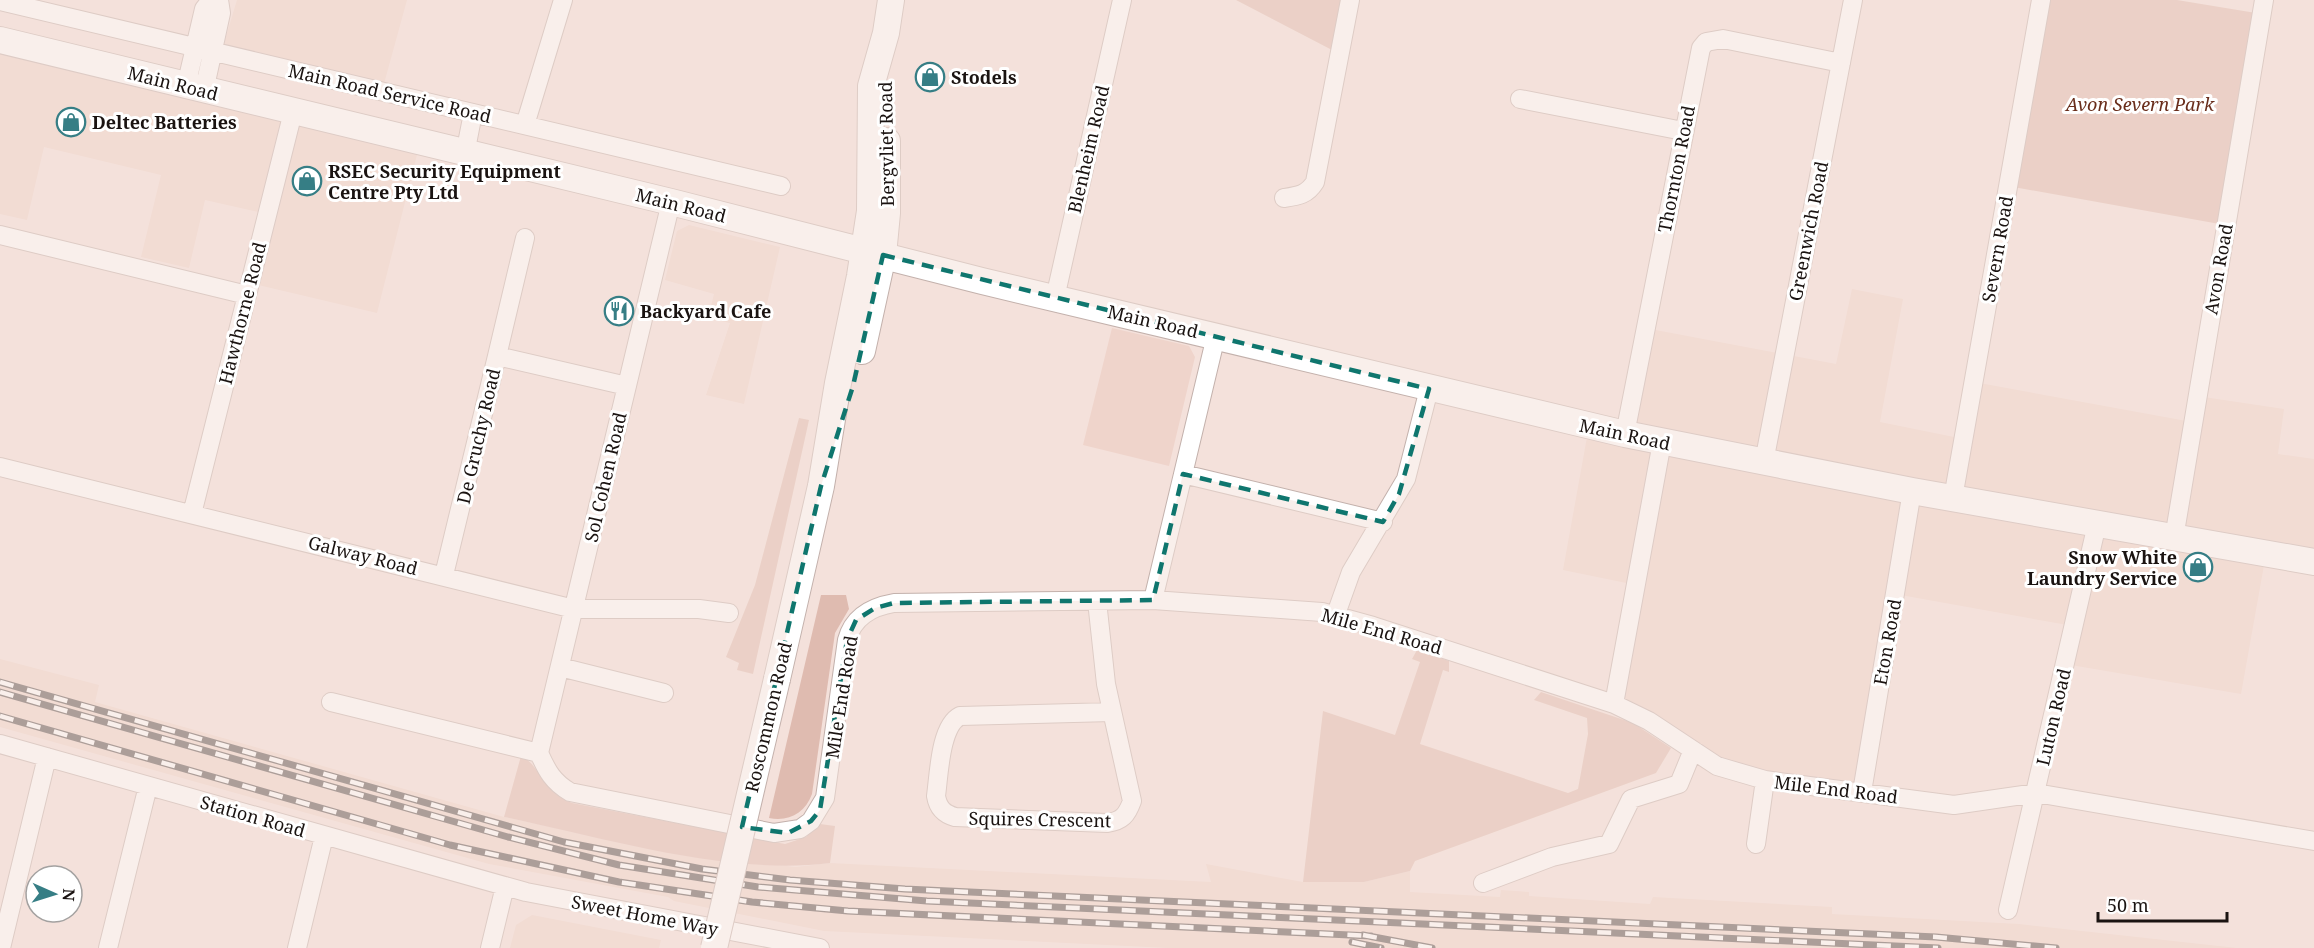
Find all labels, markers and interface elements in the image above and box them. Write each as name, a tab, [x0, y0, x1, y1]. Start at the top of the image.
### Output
street label: Main Road Service Road	[286, 58, 494, 128]
street label: Main Road	[125, 60, 221, 106]
shop icon: Stodels	[914, 61, 946, 93]
place label: Stodels	[951, 65, 1017, 89]
street label: Bergvliet Road	[873, 81, 899, 207]
street label: Blenheim Road	[1062, 83, 1114, 215]
park label: Avon Severn Park	[2064, 92, 2215, 116]
street label: Thornton Road	[1652, 103, 1700, 235]
shop icon: Deltec Batteries	[55, 106, 87, 138]
place label: Deltec Batteries	[92, 110, 237, 134]
place label: RSEC Security Equipment Centre Pty Ltd	[328, 159, 561, 204]
street label: Greenwich Road	[1783, 159, 1833, 303]
shop icon: RSEC Security Equipment Centre Pty Ltd	[291, 165, 323, 197]
street label: Main Road	[633, 182, 729, 228]
street label: Severn Road	[1976, 194, 2018, 304]
street label: Avon Road	[2198, 222, 2238, 316]
street label: Hawthorne Road	[213, 239, 271, 387]
restaurant icon: Backyard Cafe	[603, 295, 635, 327]
place label: Backyard Cafe	[640, 299, 771, 323]
street label: Main Road	[1105, 299, 1201, 343]
street label: De Gruchy Road	[451, 366, 505, 506]
street label: Sol Cohen Road	[578, 410, 632, 544]
street label: Main Road	[1577, 413, 1673, 455]
street label: Galway Road	[306, 530, 420, 580]
place label: Snow White Laundry Service	[2027, 545, 2177, 590]
shop icon: Snow White Laundry Service	[2182, 551, 2214, 583]
street label: Eton Road	[1868, 597, 1906, 687]
street label: Mile End Road	[1319, 602, 1445, 660]
street label: Mile End Road	[819, 634, 863, 760]
street label: Roscommon Road	[739, 639, 797, 795]
street label: Luton Road	[2030, 666, 2076, 768]
street label: Mile End Road	[1773, 770, 1899, 808]
street label: Station Road	[198, 790, 308, 842]
street label: Squires Crescent	[968, 806, 1112, 832]
north arrow	[24, 864, 84, 924]
scale bar	[2098, 885, 2227, 923]
text: N	[58, 888, 80, 902]
street label: Sweet Home Way	[570, 889, 721, 941]
text: 50 m	[2107, 893, 2149, 917]

